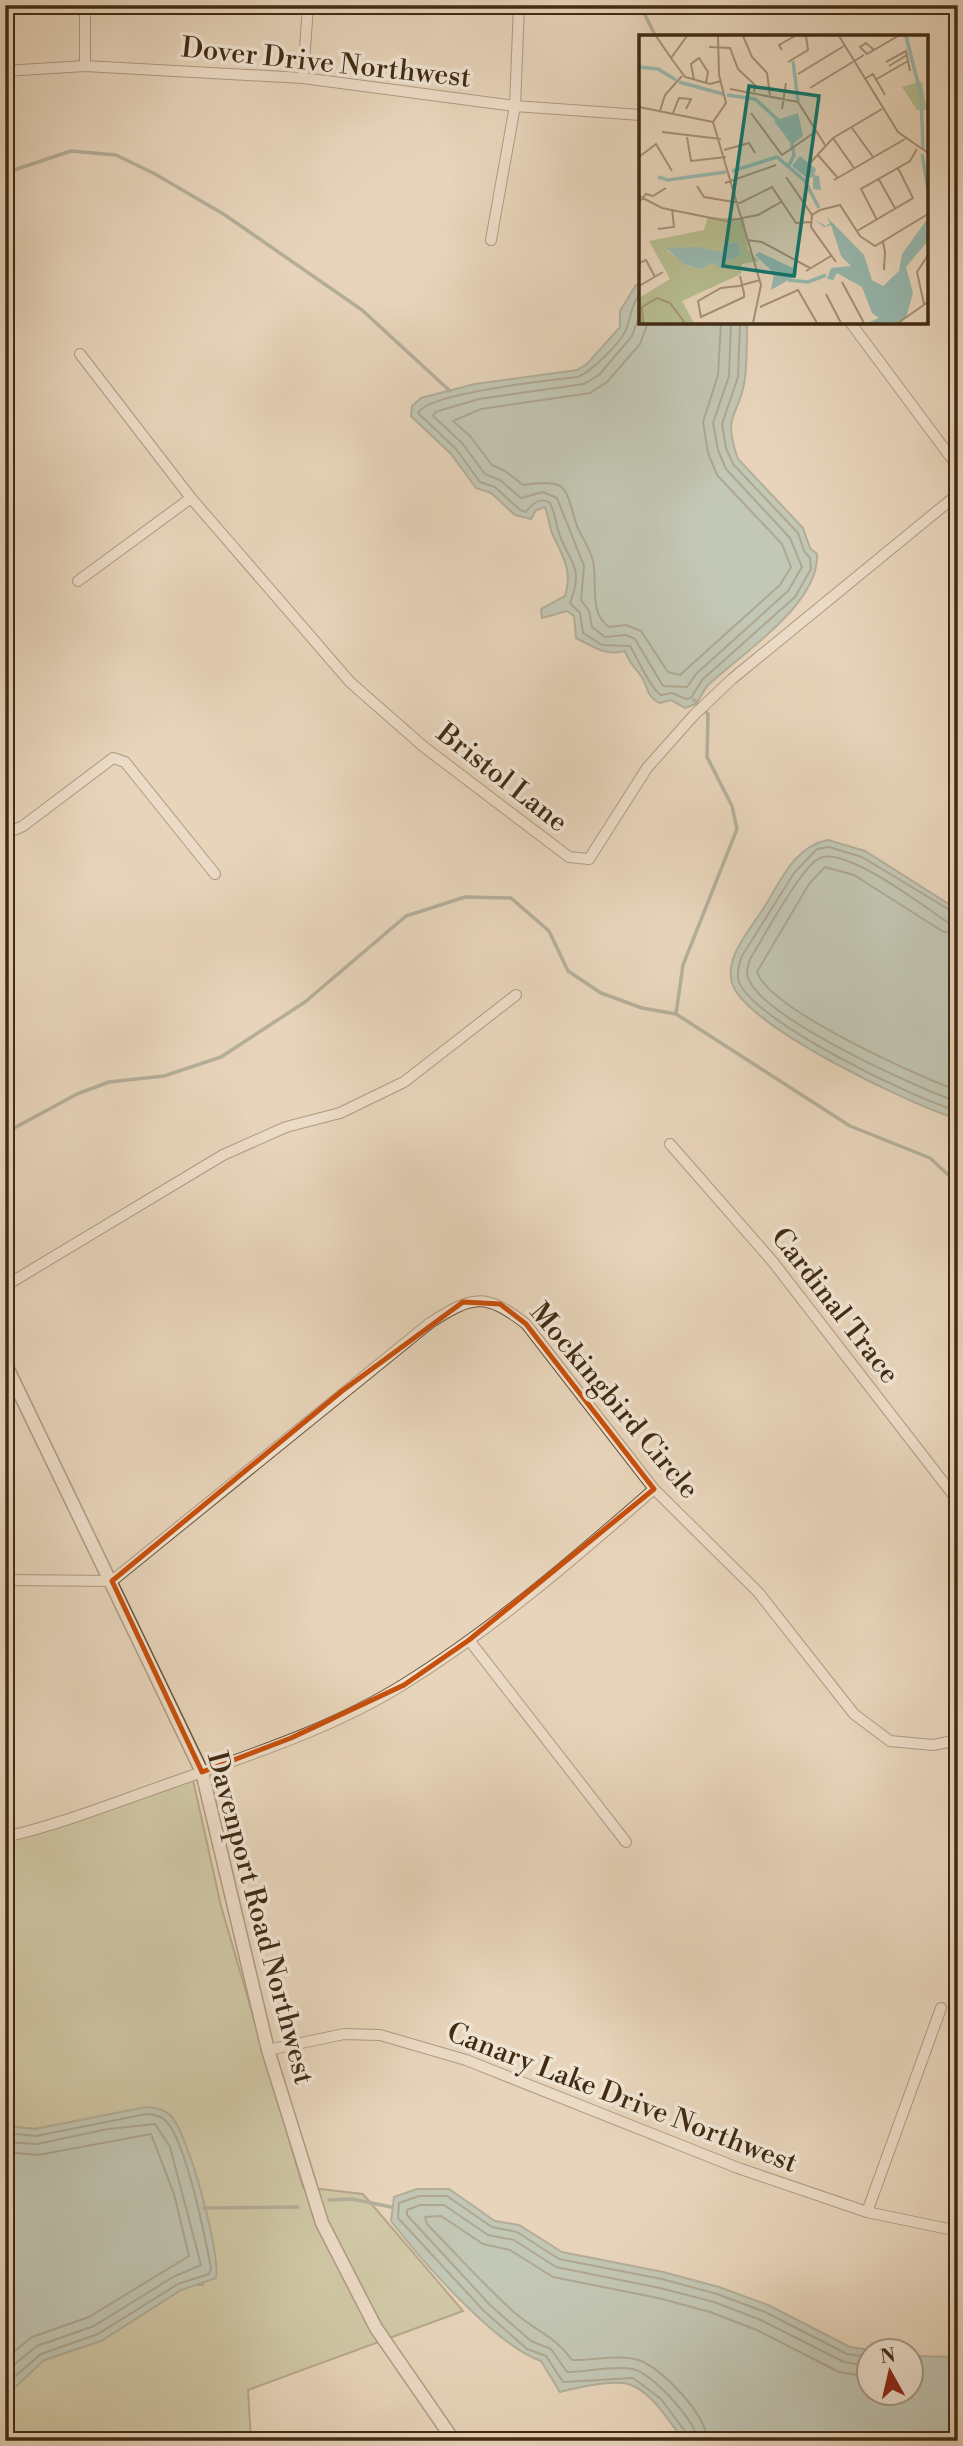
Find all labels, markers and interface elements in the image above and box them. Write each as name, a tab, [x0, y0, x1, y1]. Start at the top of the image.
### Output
street label: Dover Drive Northwest	[179, 30, 473, 96]
inset map	[639, 35, 928, 324]
street label: Bristol Lane	[429, 715, 575, 840]
street label: Cardinal Trace	[763, 1221, 907, 1391]
street label: Mockingbird Circle	[522, 1296, 706, 1506]
street label: Davenport Road Northwest	[199, 1748, 321, 2088]
street label: Canary Lake Drive Northwest	[442, 2015, 802, 2181]
north arrow	[855, 2338, 925, 2408]
text: N	[879, 2343, 897, 2369]

